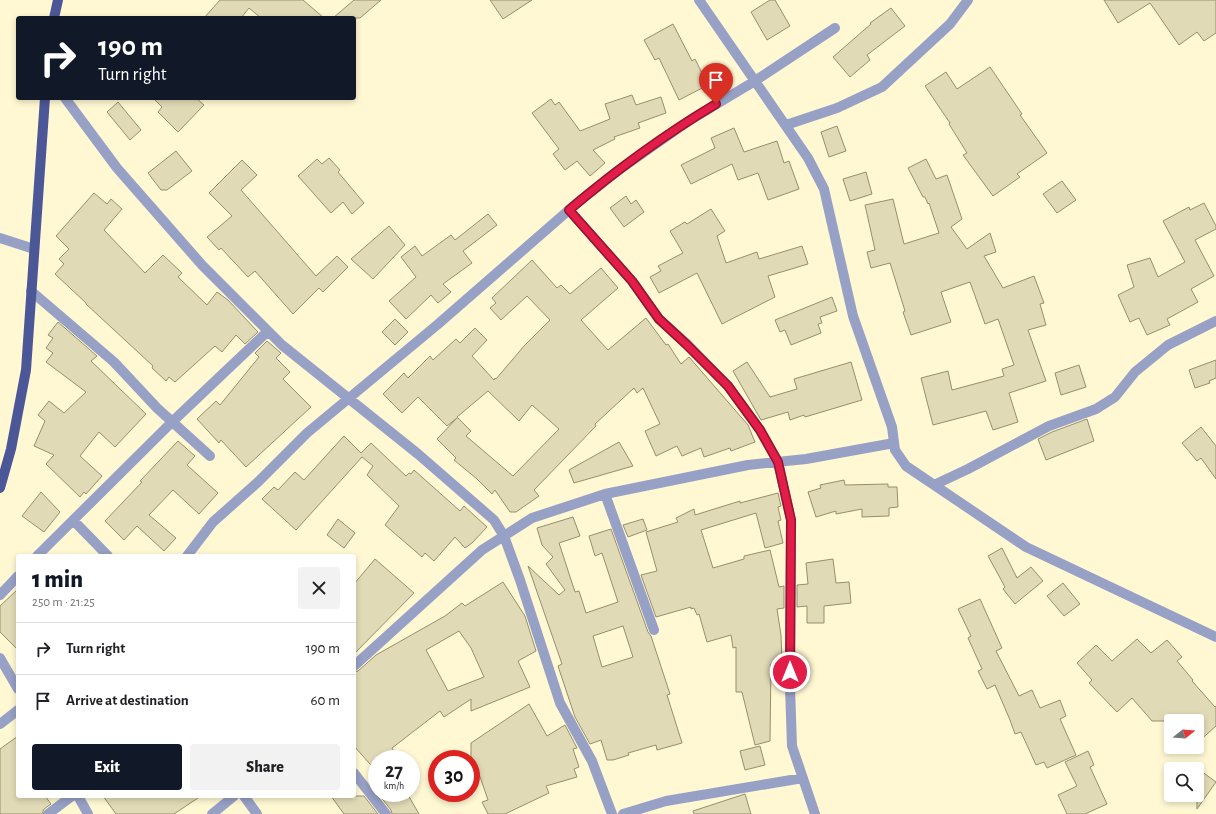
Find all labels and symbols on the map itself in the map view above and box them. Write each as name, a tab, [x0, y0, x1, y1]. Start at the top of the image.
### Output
pin	[699, 63, 733, 104]
position arrow	[769, 651, 811, 693]
north arrow	[1164, 714, 1204, 754]
speed limit sign: 30	[428, 750, 480, 802]

